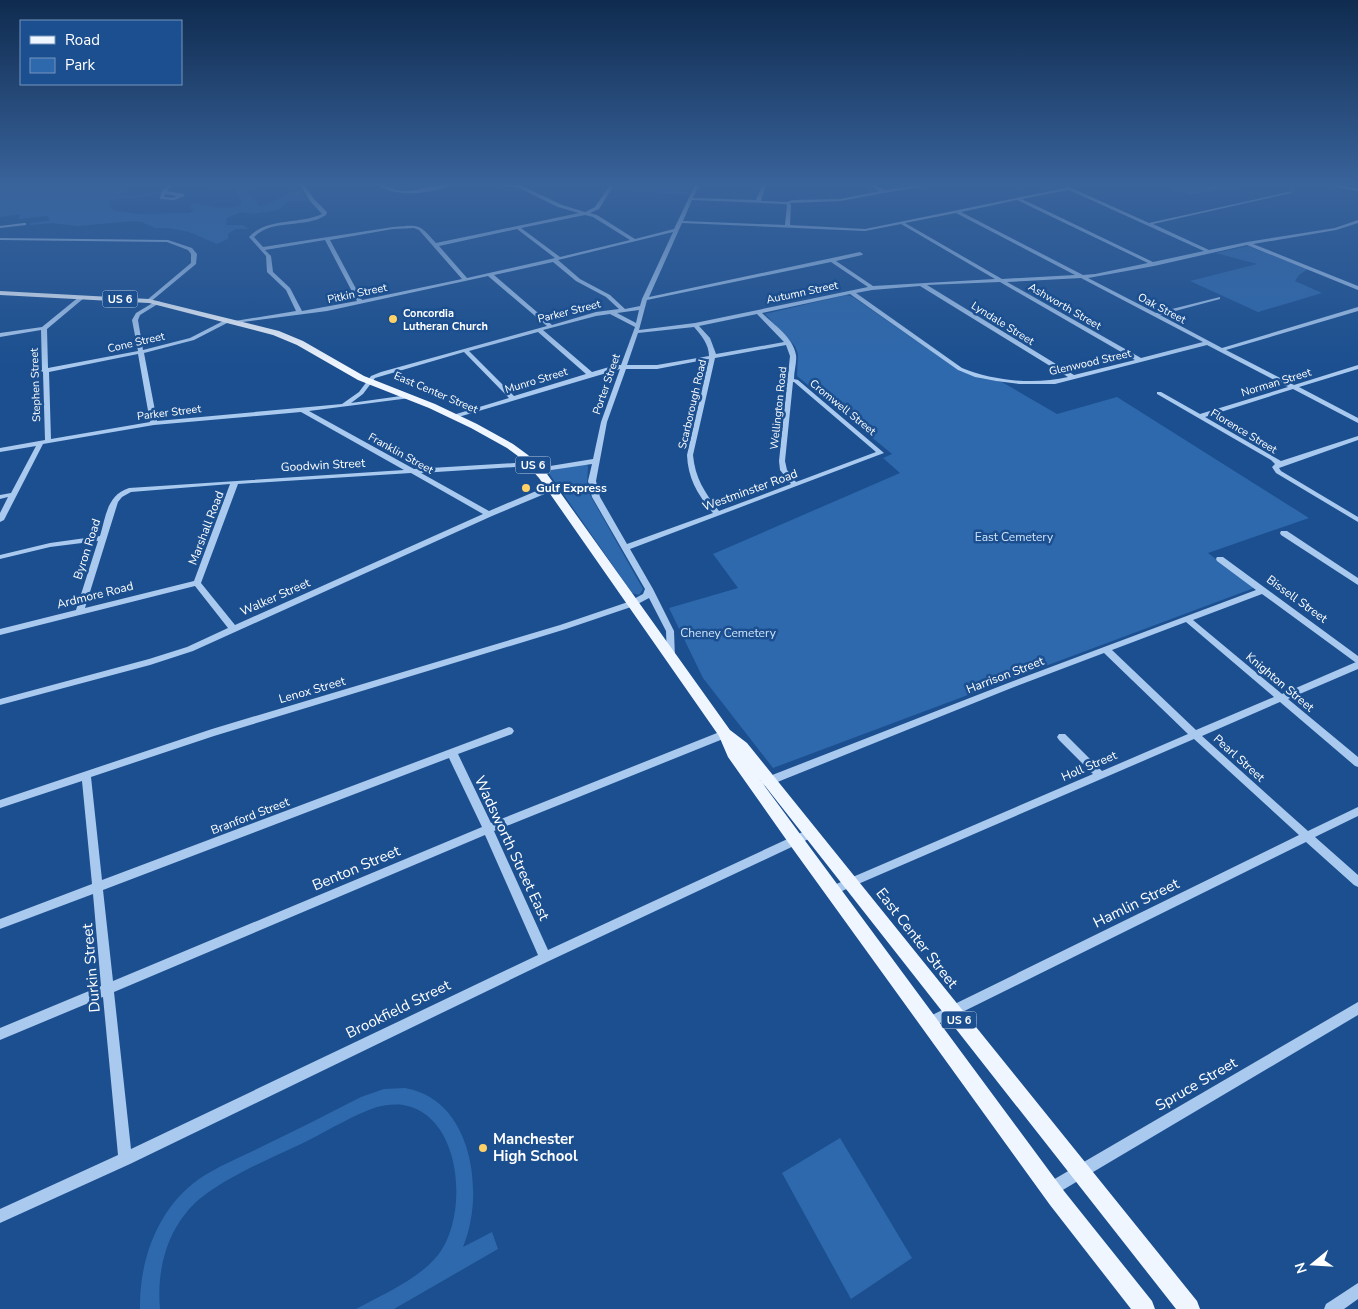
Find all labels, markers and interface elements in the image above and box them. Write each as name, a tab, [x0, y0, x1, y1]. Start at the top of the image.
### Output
legend	[20, 20, 182, 85]
text: Road	[65, 30, 100, 50]
text: Park	[65, 55, 95, 75]
street label: Autumn Street	[765, 278, 839, 307]
street label: Ashworth Street	[1026, 279, 1104, 333]
street label: Pitkin Street	[326, 280, 388, 307]
street label: Oak Street	[1135, 289, 1189, 327]
road number: US 6	[102, 290, 138, 308]
street label: Parker Street	[536, 296, 602, 327]
street label: Lyndale Street	[968, 298, 1037, 349]
place label: Concordia Lutheran Church	[403, 306, 488, 334]
marker: Concordia Lutheran Church	[387, 313, 399, 325]
street label: Cone Street	[106, 329, 166, 356]
street label: Glenwood Street	[1048, 346, 1133, 379]
street label: Stephen Street	[27, 348, 44, 422]
street label: Porter Street	[589, 352, 624, 417]
street label: Scarborough Road	[675, 358, 710, 450]
street label: Munro Street	[503, 364, 569, 397]
street label: Norman Street	[1239, 365, 1313, 400]
street label: Wellington Road	[767, 366, 790, 450]
street label: East Center Street	[392, 368, 480, 417]
street label: Cromwell Street	[806, 376, 879, 439]
street label: Parker Street	[136, 401, 202, 424]
street label: Florence Street	[1208, 406, 1280, 457]
street label: Franklin Street	[366, 429, 436, 478]
street label: Goodwin Street	[280, 455, 366, 475]
road number: US 6	[516, 456, 550, 474]
street label: Westminster Road	[700, 465, 800, 515]
place label: Gulf Express	[536, 480, 607, 496]
marker: Gulf Express	[520, 482, 532, 494]
street label: Marshall Road	[185, 489, 227, 567]
street label: Byron Road	[70, 517, 104, 581]
park label: East Cemetery	[975, 529, 1054, 545]
street label: Bissell Street	[1263, 571, 1331, 627]
street label: Walker Street	[238, 574, 313, 620]
street label: Ardmore Road	[55, 578, 135, 612]
park label: Cheney Cemetery	[680, 625, 777, 641]
street label: Knighton Street	[1243, 649, 1318, 716]
street label: Harrison Street	[964, 653, 1047, 697]
street label: Lenox Street	[277, 673, 348, 707]
street label: Pearl Street	[1210, 731, 1269, 786]
street label: Holl Street	[1059, 747, 1120, 785]
street label: Wadsworth Street East	[470, 772, 555, 924]
street label: Branford Street	[208, 793, 292, 838]
street label: Benton Street	[309, 840, 404, 895]
street label: Hamlin Street	[1090, 873, 1183, 932]
street label: East Center Street	[872, 884, 963, 993]
street label: Durkin Street	[77, 922, 105, 1013]
street label: Brookfield Street	[342, 975, 454, 1043]
road number: US 6	[942, 1012, 976, 1028]
street label: Spruce Street	[1151, 1052, 1241, 1115]
place label: Manchester High School	[493, 1129, 578, 1166]
marker: Manchester High School	[477, 1142, 489, 1154]
north arrow	[1288, 1239, 1338, 1289]
text: N	[1290, 1260, 1312, 1276]

